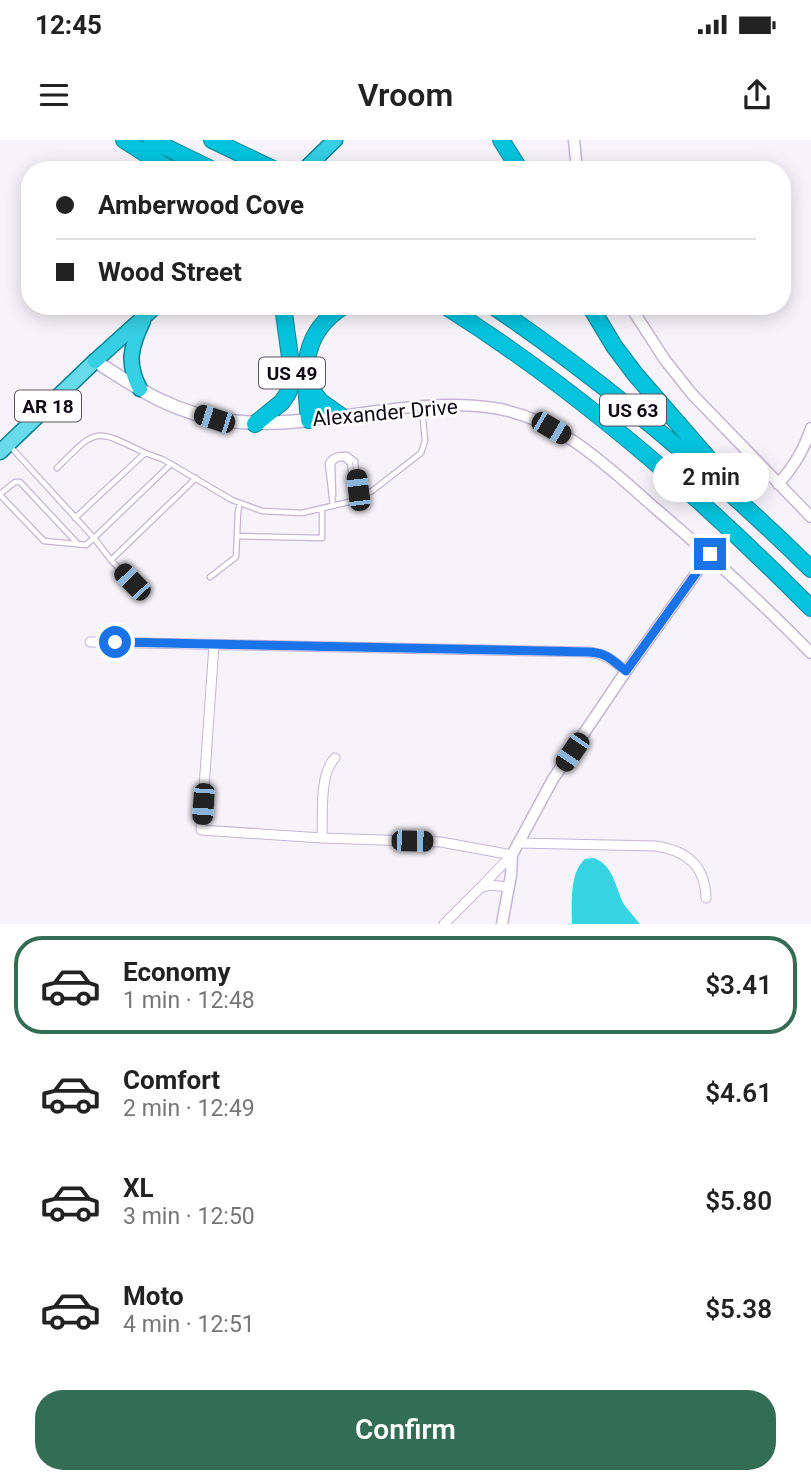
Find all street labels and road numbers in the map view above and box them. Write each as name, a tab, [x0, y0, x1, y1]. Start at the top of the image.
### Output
road number: US 49	[259, 358, 325, 388]
road number: AR 18	[15, 390, 81, 422]
road number: US 63	[600, 394, 666, 426]
street label: Alexander Drive	[311, 395, 459, 431]

